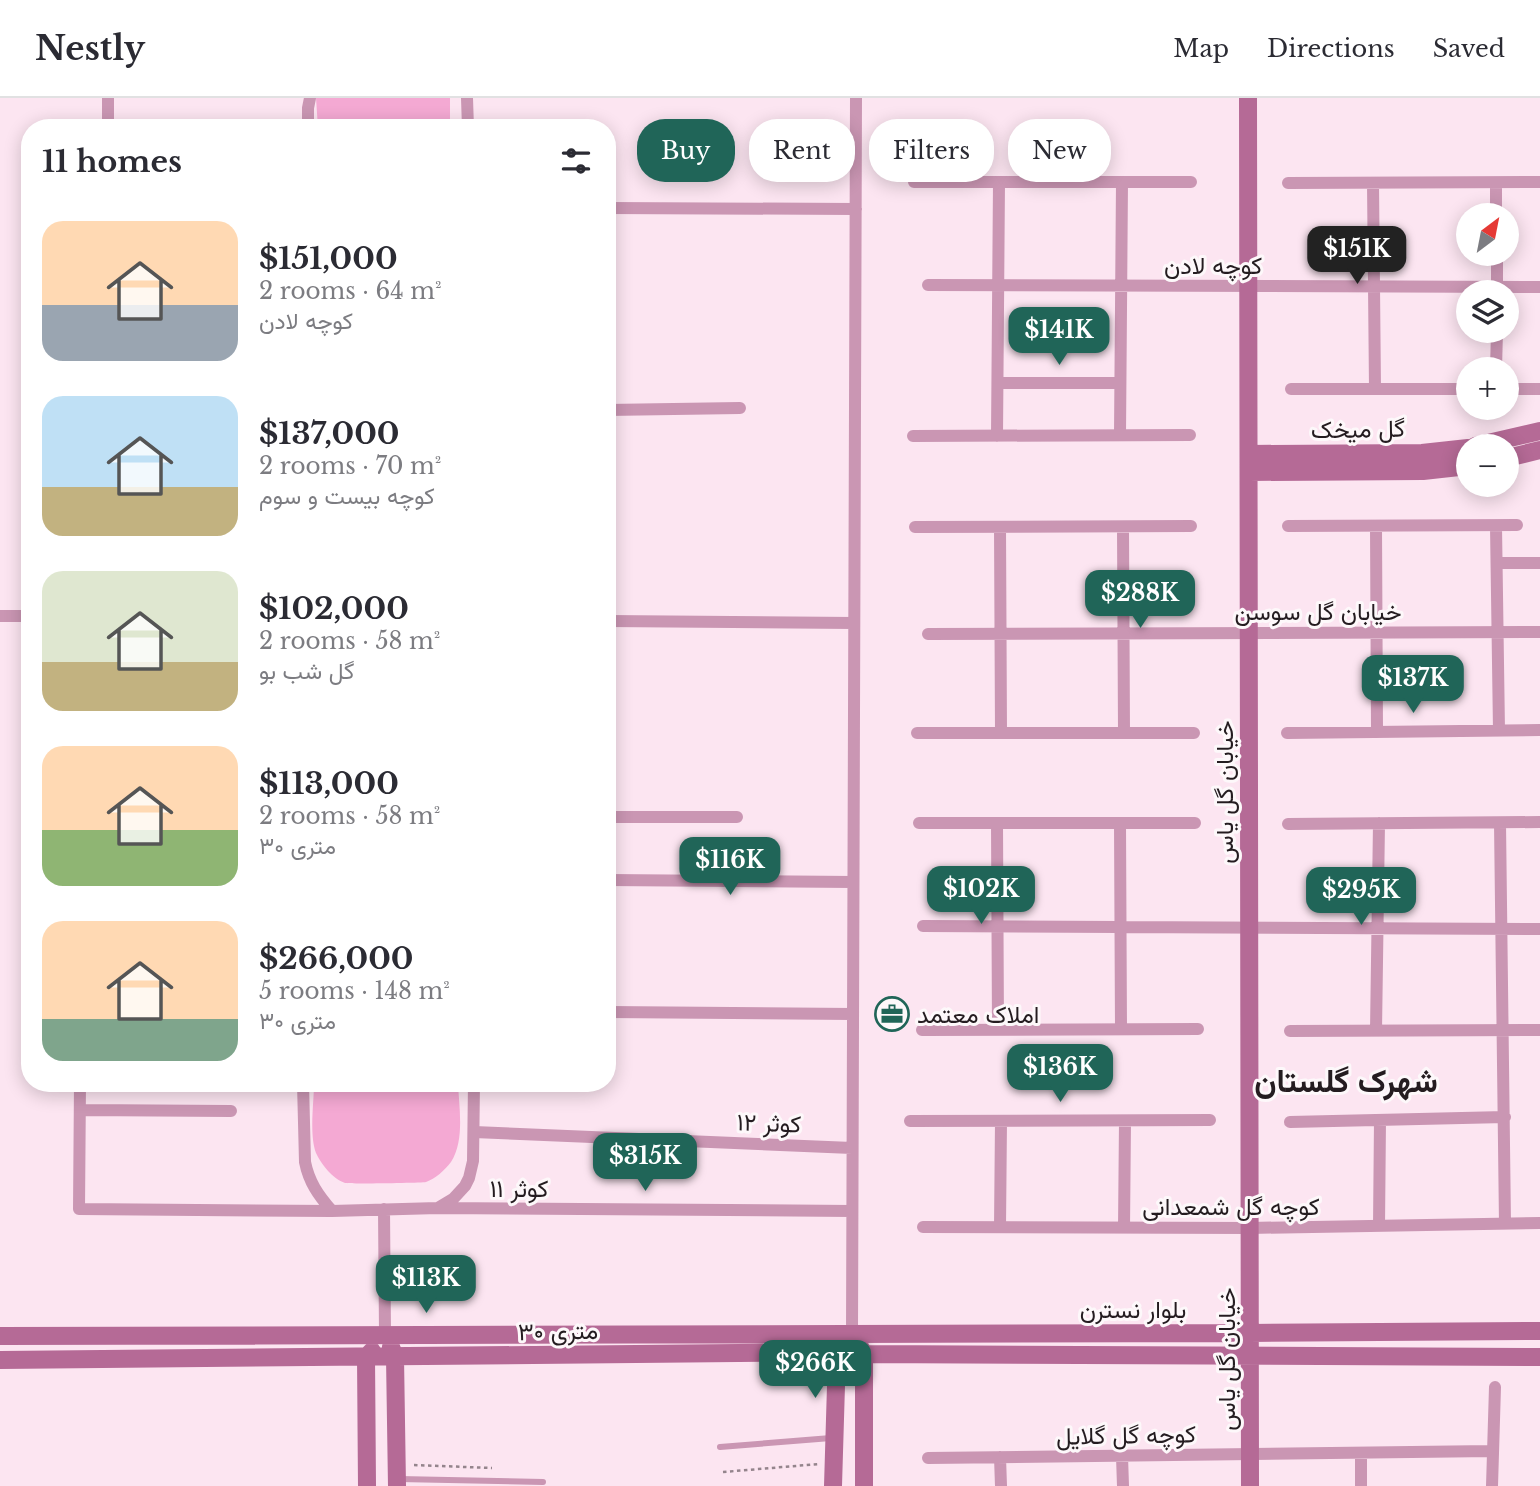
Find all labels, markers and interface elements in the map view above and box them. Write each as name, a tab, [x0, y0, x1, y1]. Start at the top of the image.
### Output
text: Nestly	[35, 28, 145, 69]
text: Map	[1173, 34, 1229, 63]
text: Directions	[1267, 34, 1395, 63]
text: Saved	[1433, 34, 1505, 63]
chip: Buy	[637, 119, 735, 182]
chip: Rent	[749, 119, 855, 182]
chip: Filters	[869, 119, 994, 182]
chip: New	[1008, 119, 1111, 182]
icon: filters	[557, 142, 595, 180]
text: 11 homes	[42, 143, 182, 180]
north arrow	[1456, 203, 1519, 266]
map controls	[1456, 203, 1519, 497]
pin: $151K	[1308, 226, 1406, 286]
text: $151K	[1323, 235, 1391, 263]
text: $151,000	[259, 240, 398, 277]
icon: home	[98, 249, 182, 333]
street label: کوچه لادن	[1164, 251, 1262, 282]
text: 2 rooms · 64 m²	[259, 277, 442, 305]
button: layers	[1456, 280, 1519, 343]
text: کوچه لادن	[259, 307, 353, 335]
pin: $141K	[1010, 308, 1108, 367]
text: $141K	[1024, 316, 1094, 344]
button: +	[1456, 357, 1519, 420]
street label: گل میخک	[1311, 414, 1405, 444]
text: $137,000	[259, 415, 400, 452]
icon: home	[98, 424, 182, 508]
button: −	[1456, 434, 1519, 497]
text: 2 rooms · 70 m²	[259, 452, 441, 480]
text: کوچه بیست و سوم	[259, 482, 435, 510]
pin: $288K	[1091, 570, 1189, 630]
text: $288K	[1101, 579, 1179, 607]
text: $102,000	[259, 590, 409, 627]
street label: خیابان گل سوسن	[1234, 597, 1402, 627]
icon: home	[98, 599, 182, 683]
text: 2 rooms · 58 m²	[259, 627, 440, 655]
pin: $137K	[1364, 656, 1462, 715]
text: گل شب بو	[259, 657, 354, 685]
text: $137K	[1378, 664, 1448, 692]
street label: خیابان گل یاس	[1210, 720, 1239, 864]
text: $113,000	[259, 765, 399, 802]
icon: home	[98, 774, 182, 858]
text: 2 rooms · 58 m²	[259, 802, 440, 830]
text: ۳۰ متری	[259, 832, 336, 860]
pin: $116K	[681, 838, 779, 897]
text: $116K	[695, 846, 765, 874]
pin: $102K	[932, 866, 1030, 926]
pin: $295K	[1312, 868, 1410, 927]
text: $102K	[943, 875, 1019, 903]
text: $295K	[1322, 876, 1400, 904]
text: $266,000	[259, 940, 414, 977]
icon: home	[98, 949, 182, 1033]
text: 5 rooms · 148 m²	[259, 977, 450, 1005]
office icon: املاک معتمد	[873, 995, 911, 1033]
place label: املاک معتمد	[917, 1000, 1039, 1029]
text: ۳۰ متری	[259, 1007, 336, 1035]
pin: $136K	[1011, 1044, 1109, 1104]
text: $136K	[1023, 1053, 1097, 1081]
district label: شهرک گلستان	[1254, 1061, 1438, 1101]
street label: کوثر ۱۲	[736, 1107, 802, 1140]
pin: $315K	[596, 1134, 694, 1193]
text: $315K	[609, 1142, 681, 1170]
street label: کوثر ۱۱	[490, 1174, 548, 1204]
street label: کوچه گل شمعدانی	[1142, 1192, 1320, 1223]
pin: $113K	[377, 1256, 475, 1315]
text: $113K	[392, 1264, 460, 1292]
street label: خیابان گل یاس	[1212, 1287, 1241, 1431]
street label: بلوار نسترن	[1080, 1295, 1186, 1325]
street label: ۳۰ متری	[518, 1316, 598, 1347]
pin: $266K	[766, 1340, 864, 1400]
text: $266K	[775, 1349, 855, 1377]
street label: کوچه گل گلایل	[1056, 1419, 1196, 1453]

